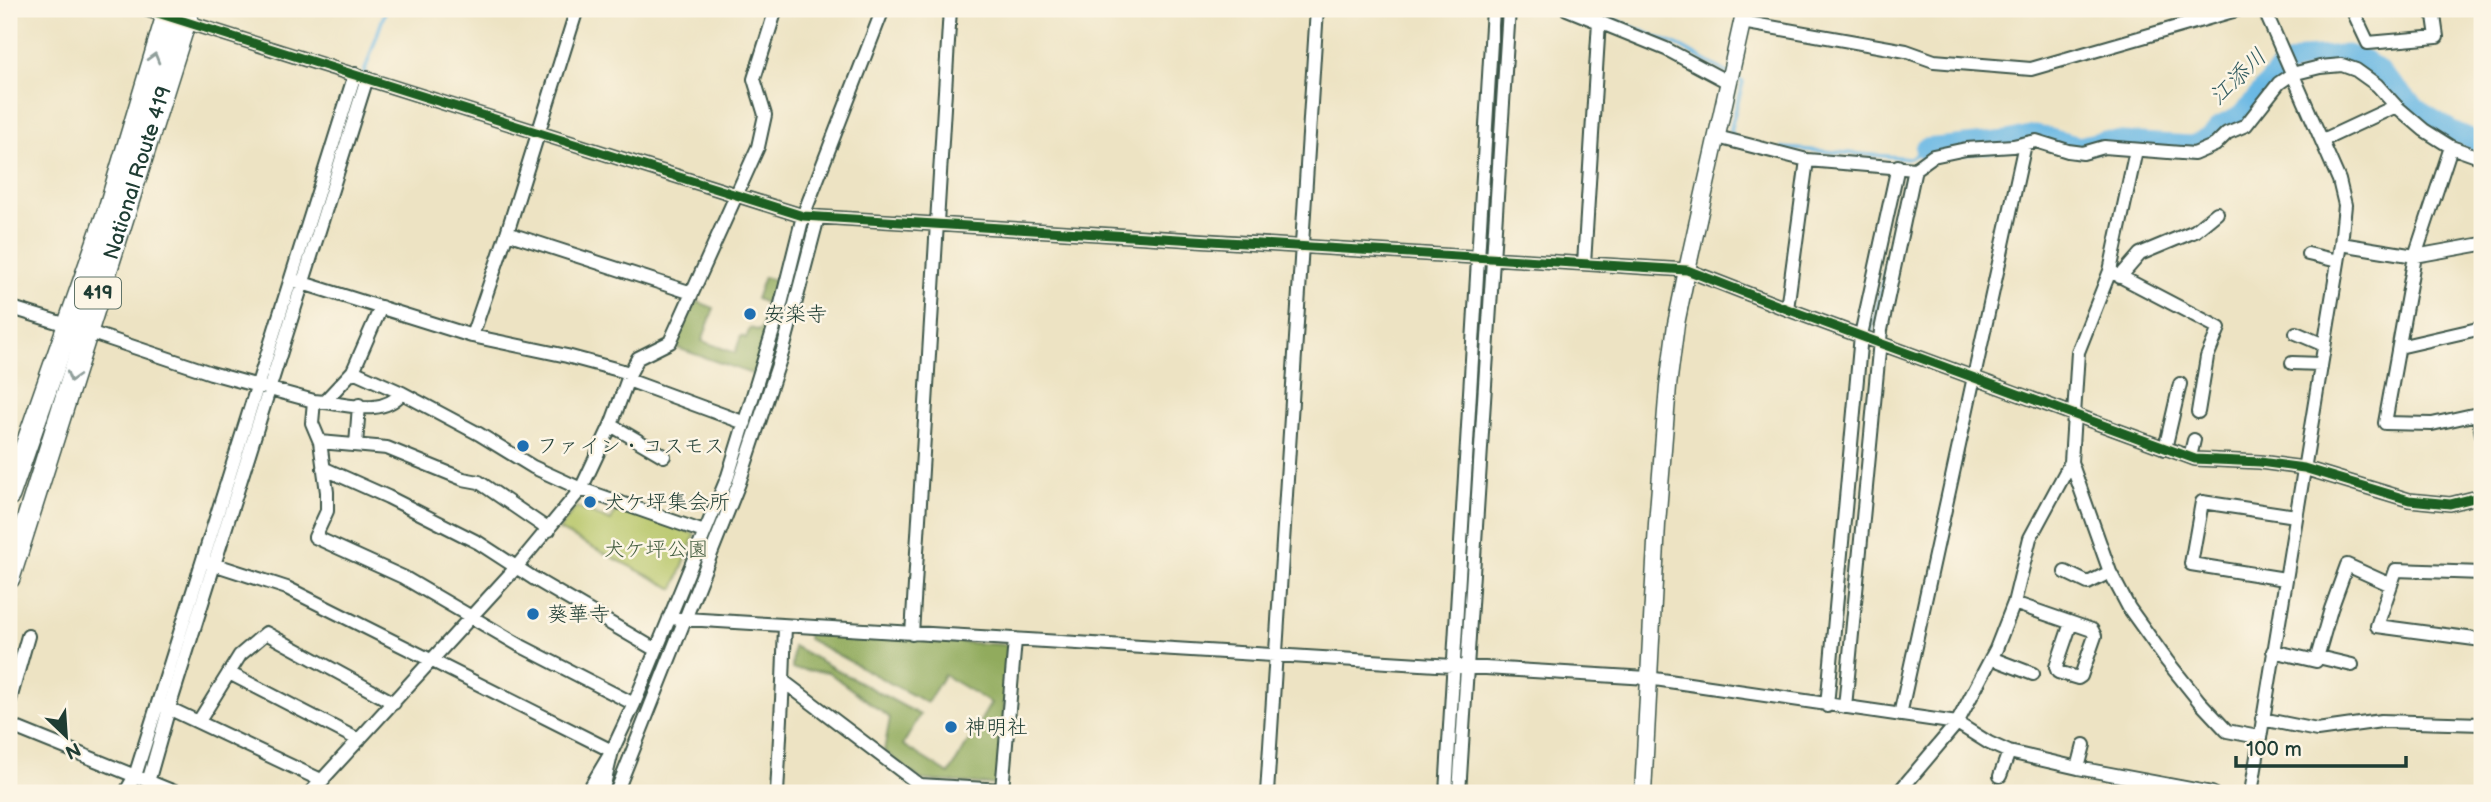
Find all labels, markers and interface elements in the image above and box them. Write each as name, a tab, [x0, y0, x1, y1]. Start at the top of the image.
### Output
water label: 江添川	[2203, 43, 2273, 111]
one-way arrow	[146, 53, 161, 65]
street label: National Route 419	[98, 83, 176, 263]
road number: 419	[75, 278, 121, 308]
place label: 安楽寺	[764, 302, 827, 327]
marker: 安楽寺	[742, 306, 758, 322]
one-way arrow	[65, 371, 80, 383]
place label: ファイン・コスモス	[537, 434, 725, 459]
marker: ファイン・コスモス	[515, 438, 531, 454]
place label: 犬ケ坪集会所	[604, 490, 730, 515]
marker: 犬ケ坪集会所	[582, 494, 598, 510]
park label: 犬ケ坪公園	[604, 537, 709, 562]
place label: 葵華寺	[547, 602, 610, 627]
marker: 葵華寺	[525, 606, 541, 622]
north arrow	[32, 700, 102, 770]
place label: 神明社	[965, 715, 1028, 740]
marker: 神明社	[943, 719, 959, 735]
scale bar	[2236, 725, 2405, 769]
text: N	[61, 737, 84, 763]
text: 100 m	[2246, 737, 2302, 762]

